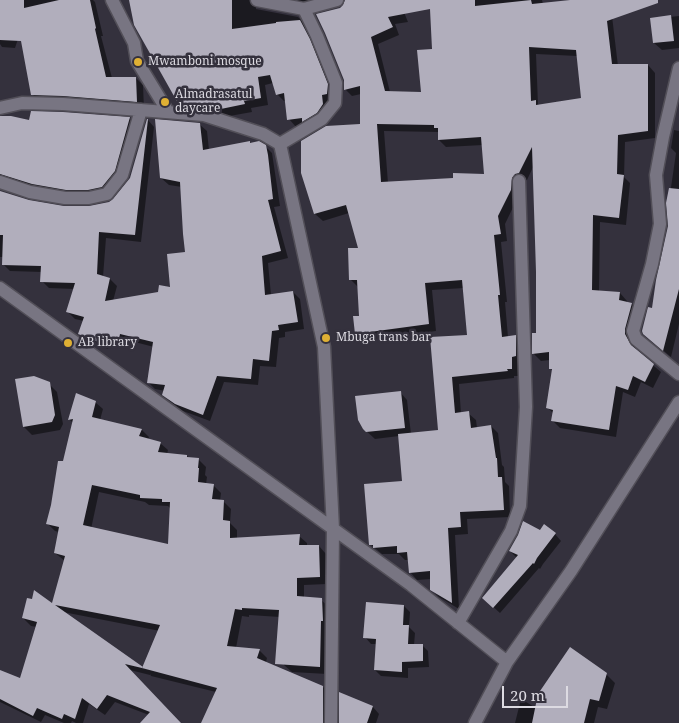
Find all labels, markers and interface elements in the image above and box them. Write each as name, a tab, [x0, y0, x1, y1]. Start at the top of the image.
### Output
place label: Mwamboni mosque	[148, 55, 262, 69]
marker: Mwamboni mosque	[132, 56, 144, 68]
place label: Almadrasatul daycare	[175, 88, 253, 116]
marker: Almadrasatul daycare	[159, 96, 171, 108]
place label: Mbuga trans bar	[336, 331, 431, 345]
marker: Mbuga trans bar	[320, 332, 332, 344]
place label: AB library	[78, 336, 137, 350]
marker: AB library	[62, 337, 74, 349]
scale bar	[504, 676, 570, 708]
text: 20 m	[510, 685, 545, 705]

